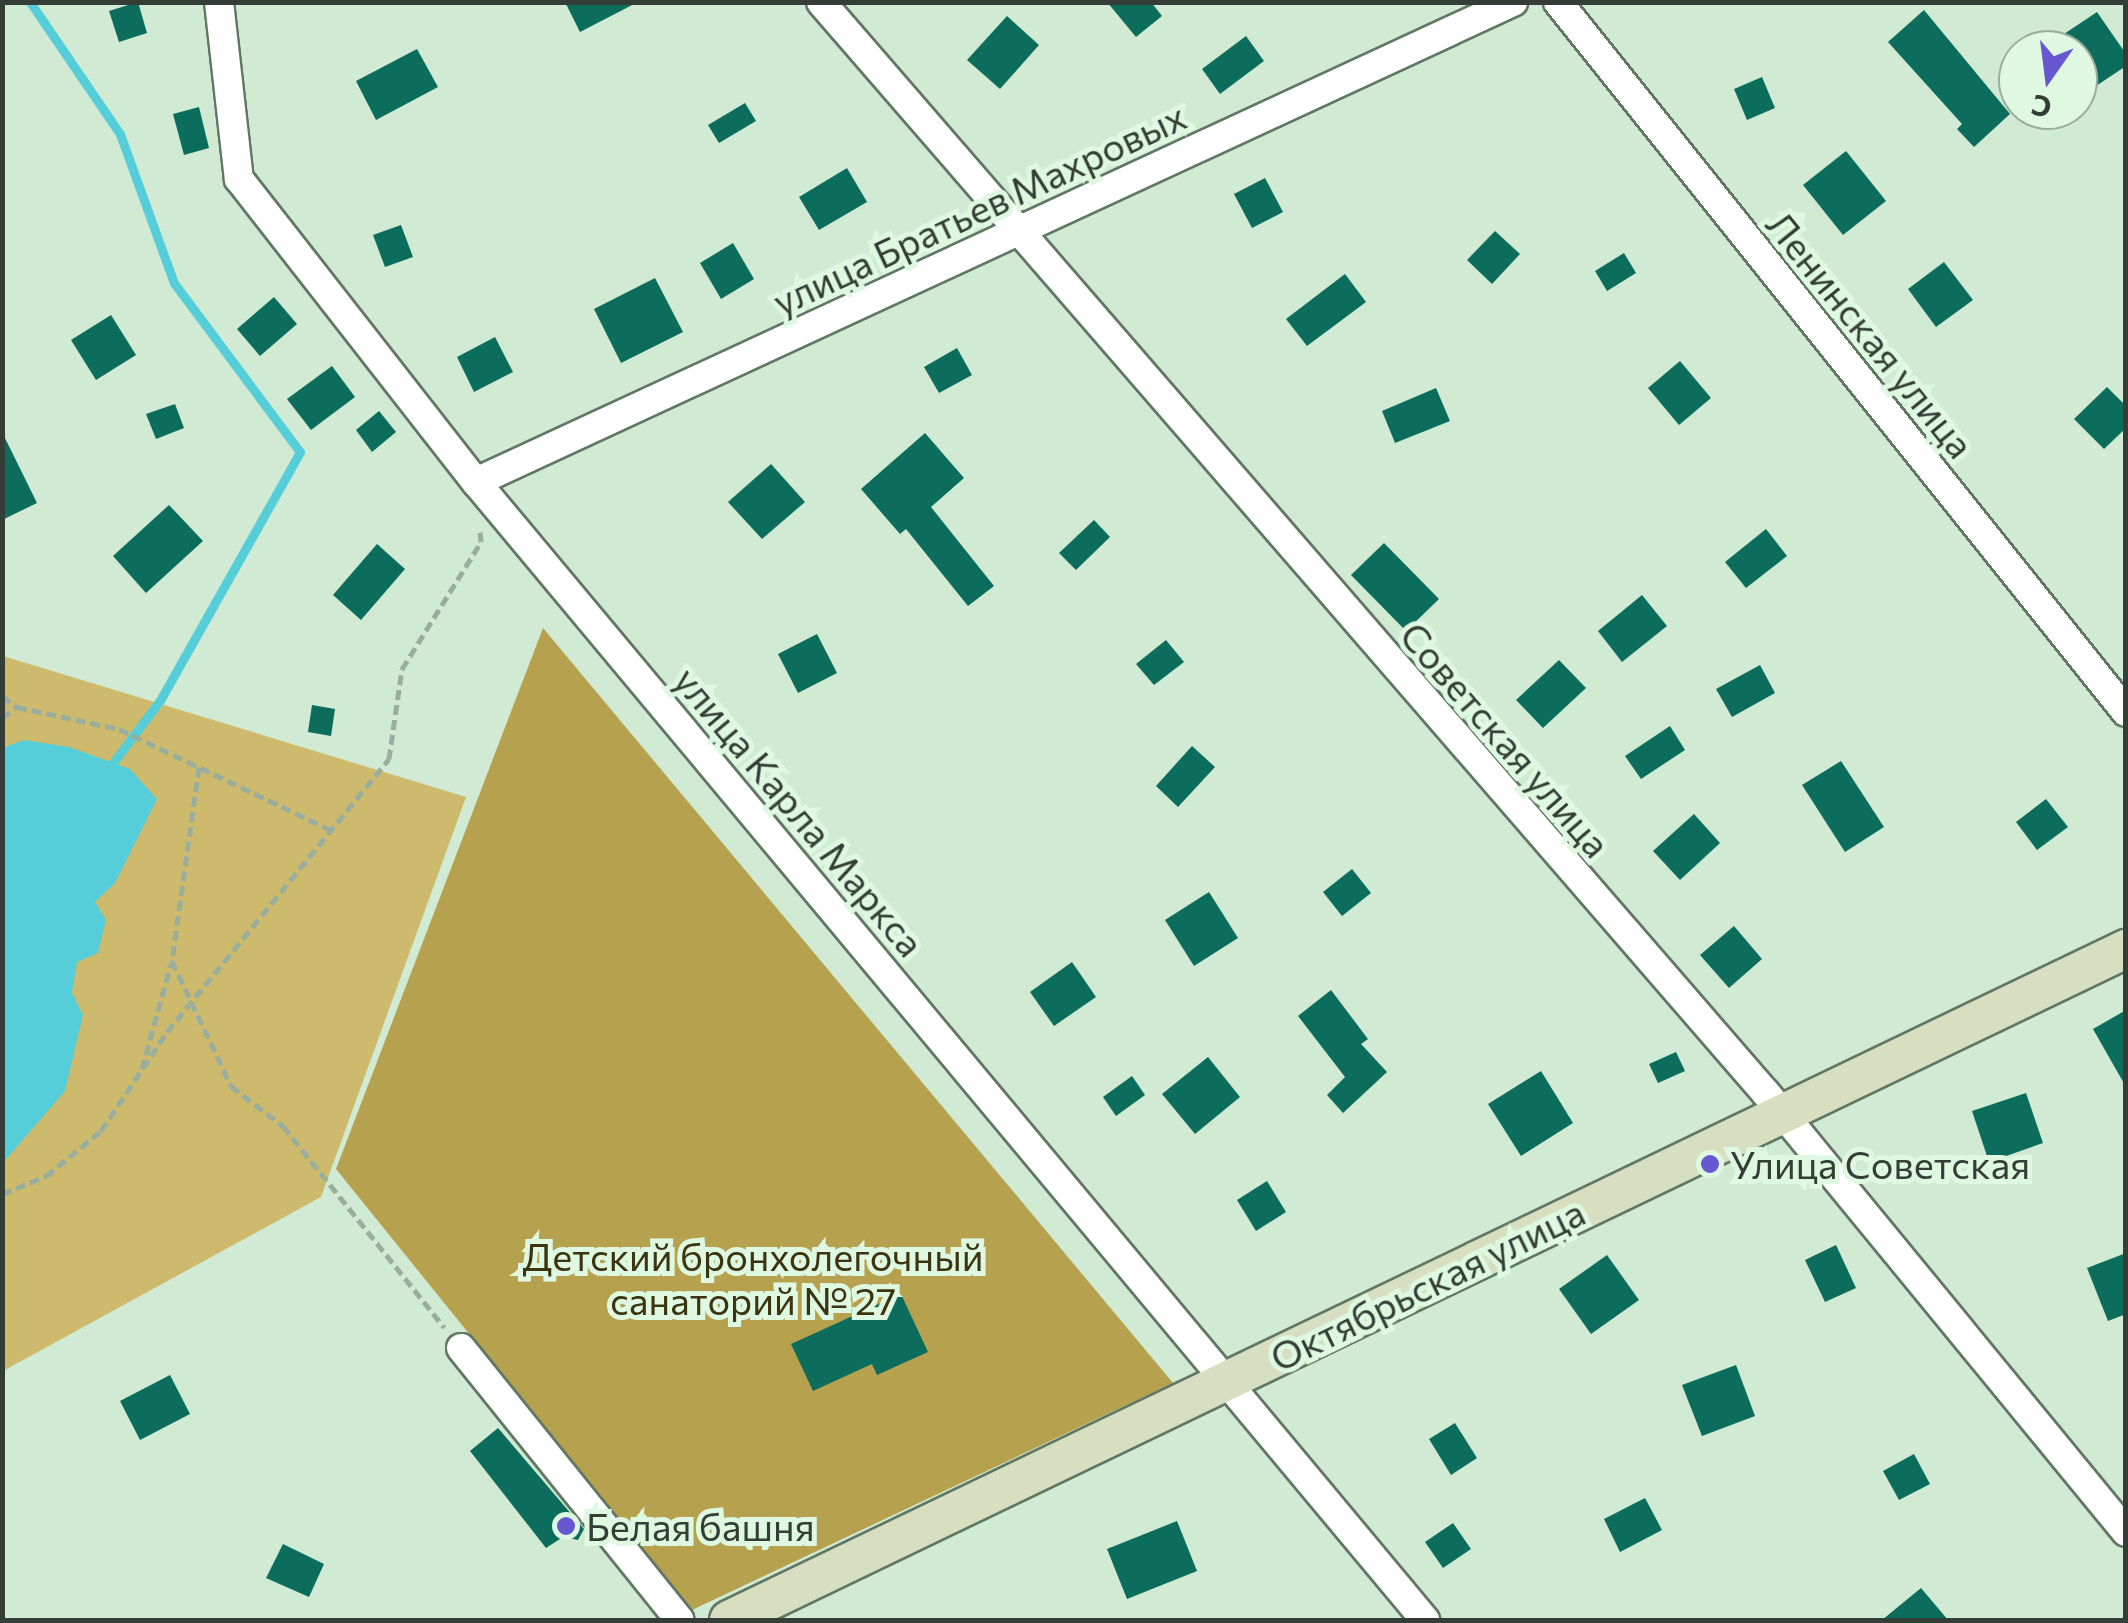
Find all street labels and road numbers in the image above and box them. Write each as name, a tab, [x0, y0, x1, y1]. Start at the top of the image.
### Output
street label: улица Братьев Махровых	[765, 92, 1193, 324]
street label: Ленинская улица	[1758, 202, 1984, 466]
street label: Советская улица	[1392, 612, 1620, 866]
street label: улица Карла Маркса	[666, 657, 934, 965]
street label: Октябрьская улица	[1262, 1188, 1592, 1380]

